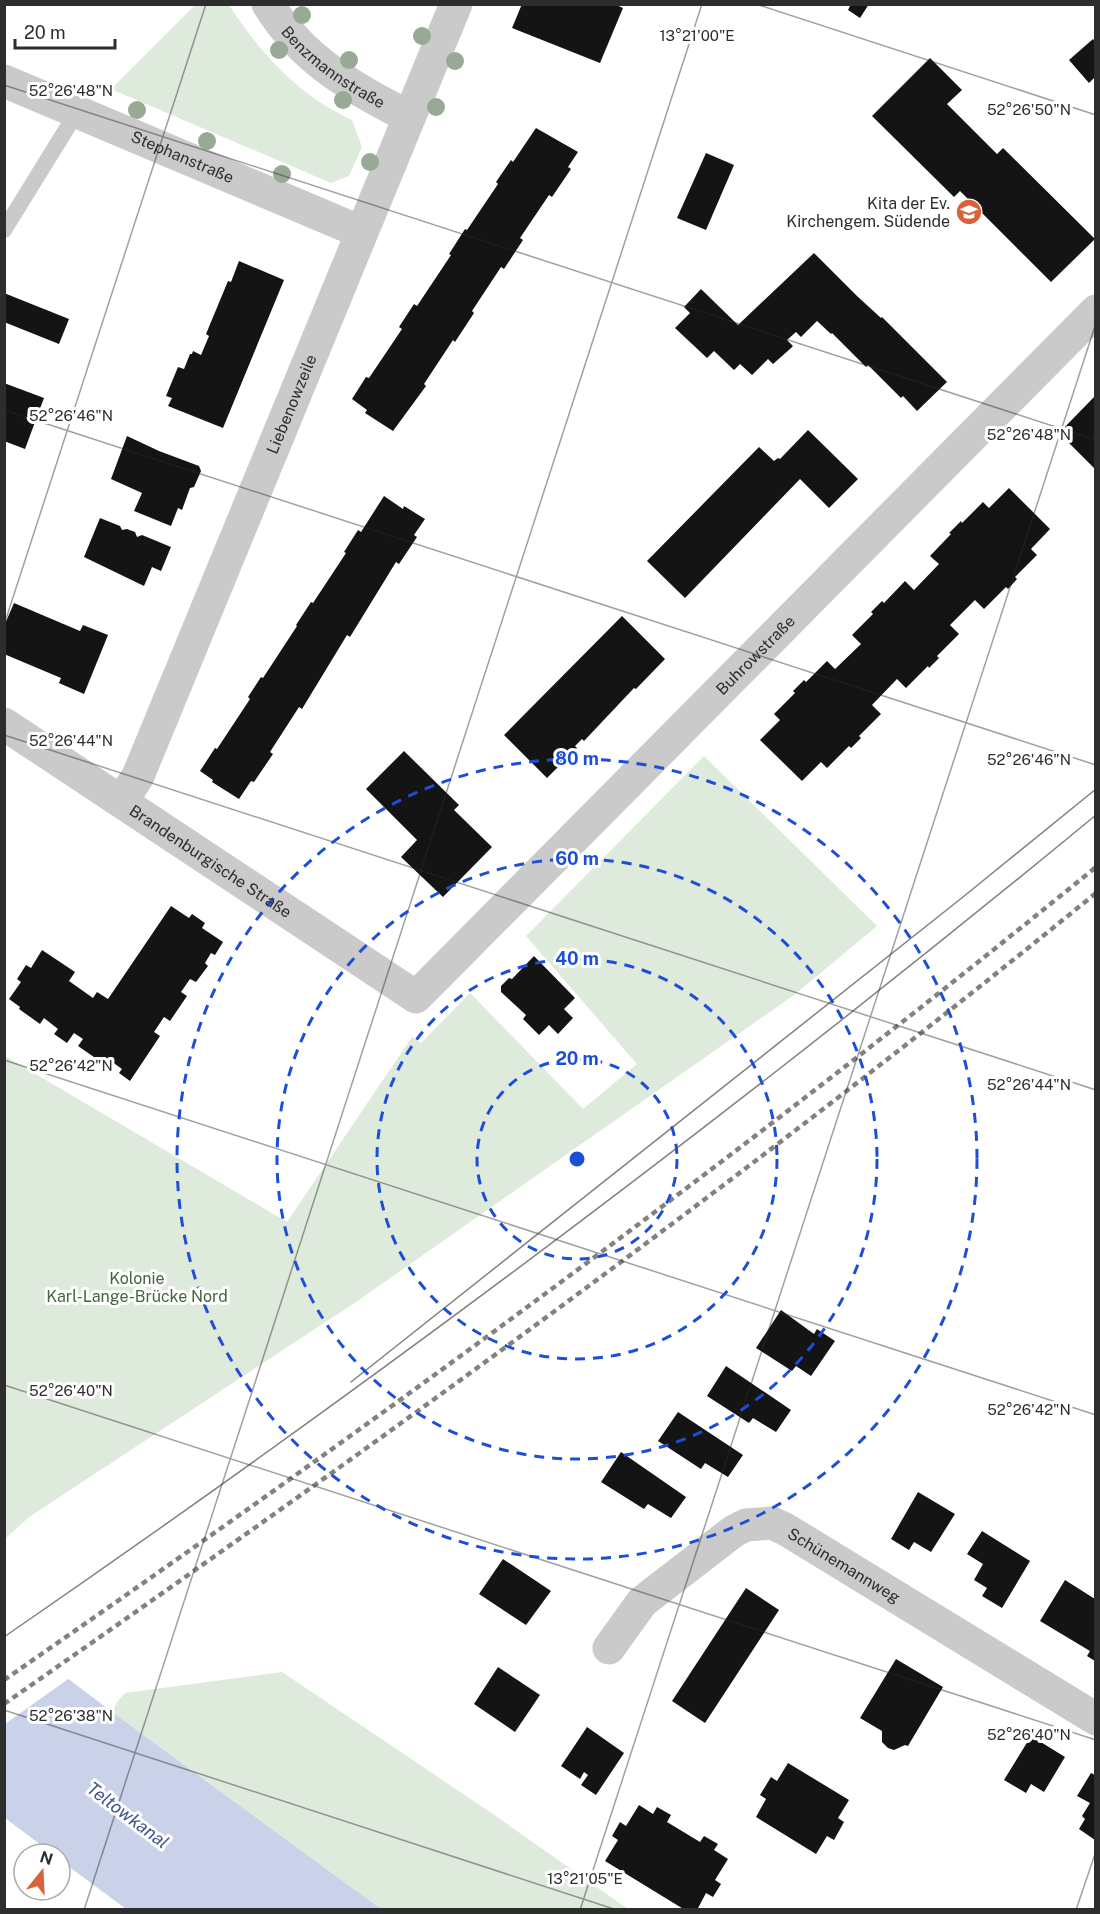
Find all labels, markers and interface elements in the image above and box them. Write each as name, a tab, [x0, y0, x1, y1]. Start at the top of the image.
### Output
scale bar	[15, 12, 116, 50]
text: 20 m	[24, 22, 66, 43]
street label: Benzmannstraße	[278, 22, 388, 112]
text: 13°21'00"E	[659, 27, 735, 44]
text: 52°26'48"N	[29, 82, 113, 99]
text: 52°26'50"N	[987, 101, 1071, 118]
street label: Stephanstraße	[128, 126, 237, 187]
place label: Kita der Ev. Kirchengem. Südende	[786, 194, 950, 231]
school or university icon: Kita der Ev. Kirchengem. Südende	[954, 197, 984, 227]
street label: Liebenowzeile	[262, 351, 320, 457]
text: 52°26'46"N	[29, 407, 113, 424]
text: 52°26'48"N	[987, 426, 1071, 443]
street label: Buhrowstraße	[712, 611, 799, 699]
text: 52°26'44"N	[29, 732, 113, 749]
text: 80 m	[555, 748, 599, 769]
text: 52°26'46"N	[987, 751, 1071, 768]
street label: Brandenburgische Straße	[126, 801, 295, 921]
text: 60 m	[555, 848, 599, 869]
text: 40 m	[555, 948, 599, 969]
text: 20 m	[555, 1048, 599, 1069]
text: 52°26'42"N	[29, 1057, 113, 1074]
text: 52°26'44"N	[987, 1076, 1071, 1093]
centre of rings	[567, 1149, 587, 1169]
park label: Kolonie Karl-Lange-Brücke Nord	[46, 1269, 228, 1306]
text: 52°26'40"N	[29, 1382, 113, 1399]
text: 52°26'42"N	[987, 1401, 1071, 1418]
street label: Schünemannweg	[784, 1524, 904, 1607]
text: 52°26'38"N	[29, 1707, 113, 1724]
text: 52°26'40"N	[987, 1726, 1071, 1743]
water label: Teltowkanal	[83, 1777, 173, 1853]
north arrow	[12, 1842, 72, 1902]
text: N	[38, 1847, 55, 1869]
text: 13°21'05"E	[547, 1870, 623, 1887]

